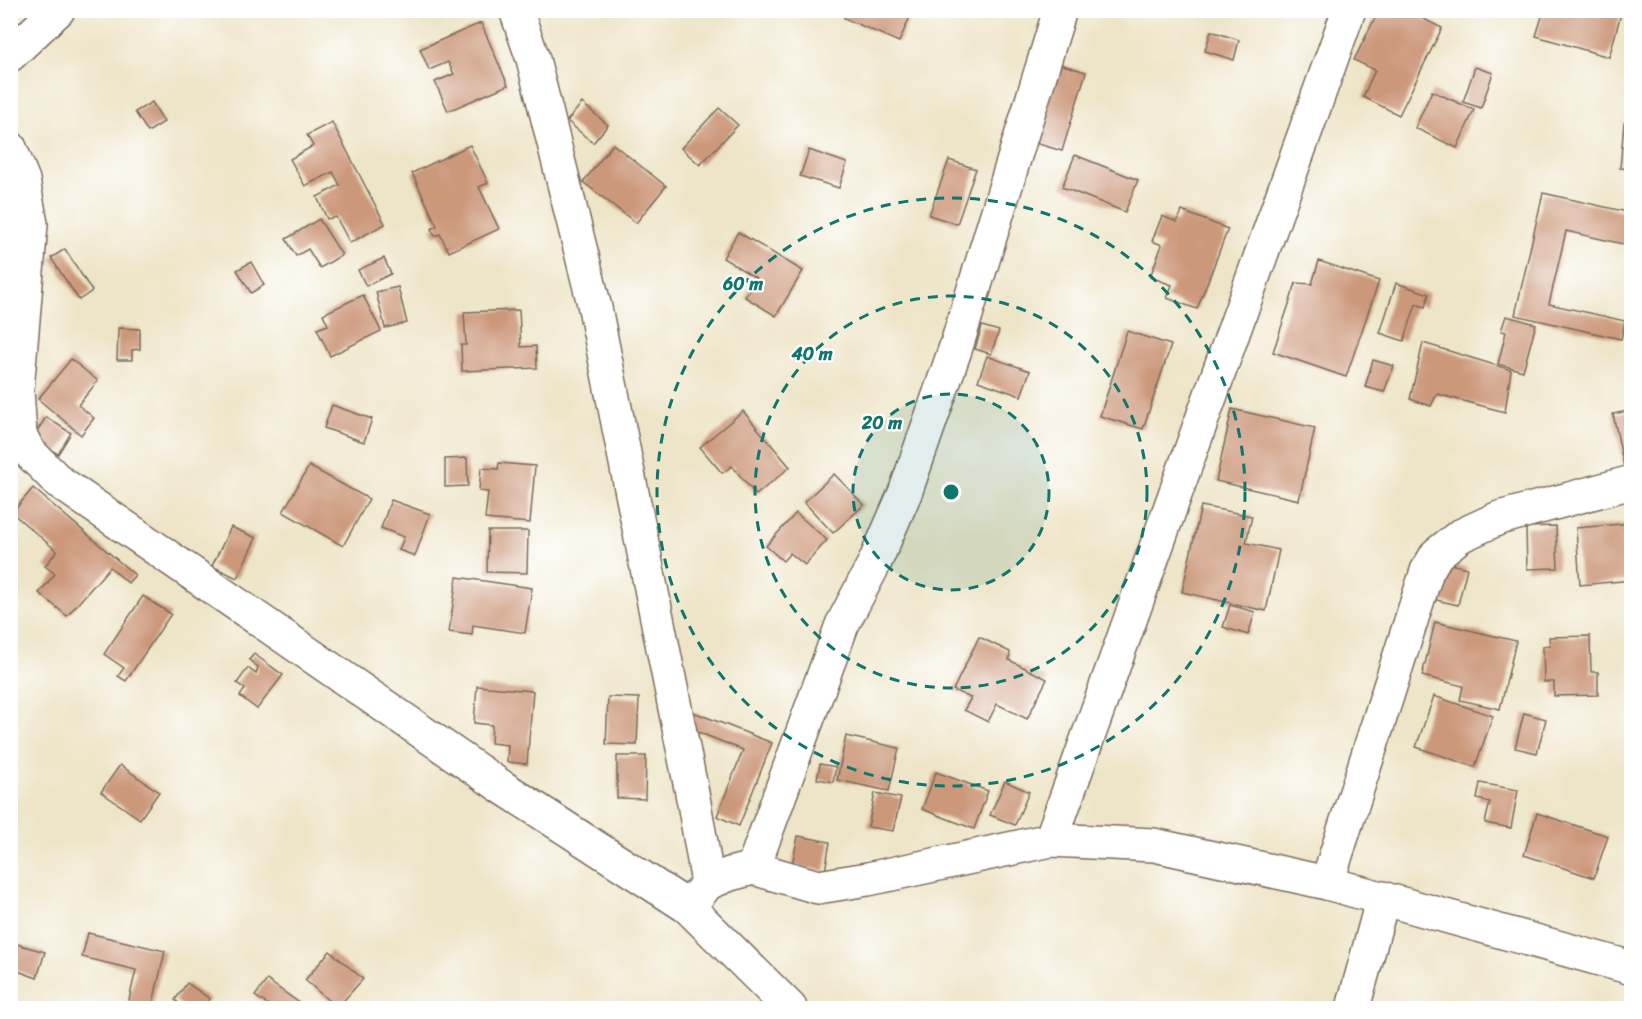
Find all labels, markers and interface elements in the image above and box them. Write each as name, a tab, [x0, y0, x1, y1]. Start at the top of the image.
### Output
text: 60 m	[722, 268, 763, 300]
text: 40 m	[790, 338, 833, 370]
text: 20 m	[861, 407, 902, 439]
centre of rings	[941, 482, 961, 502]

